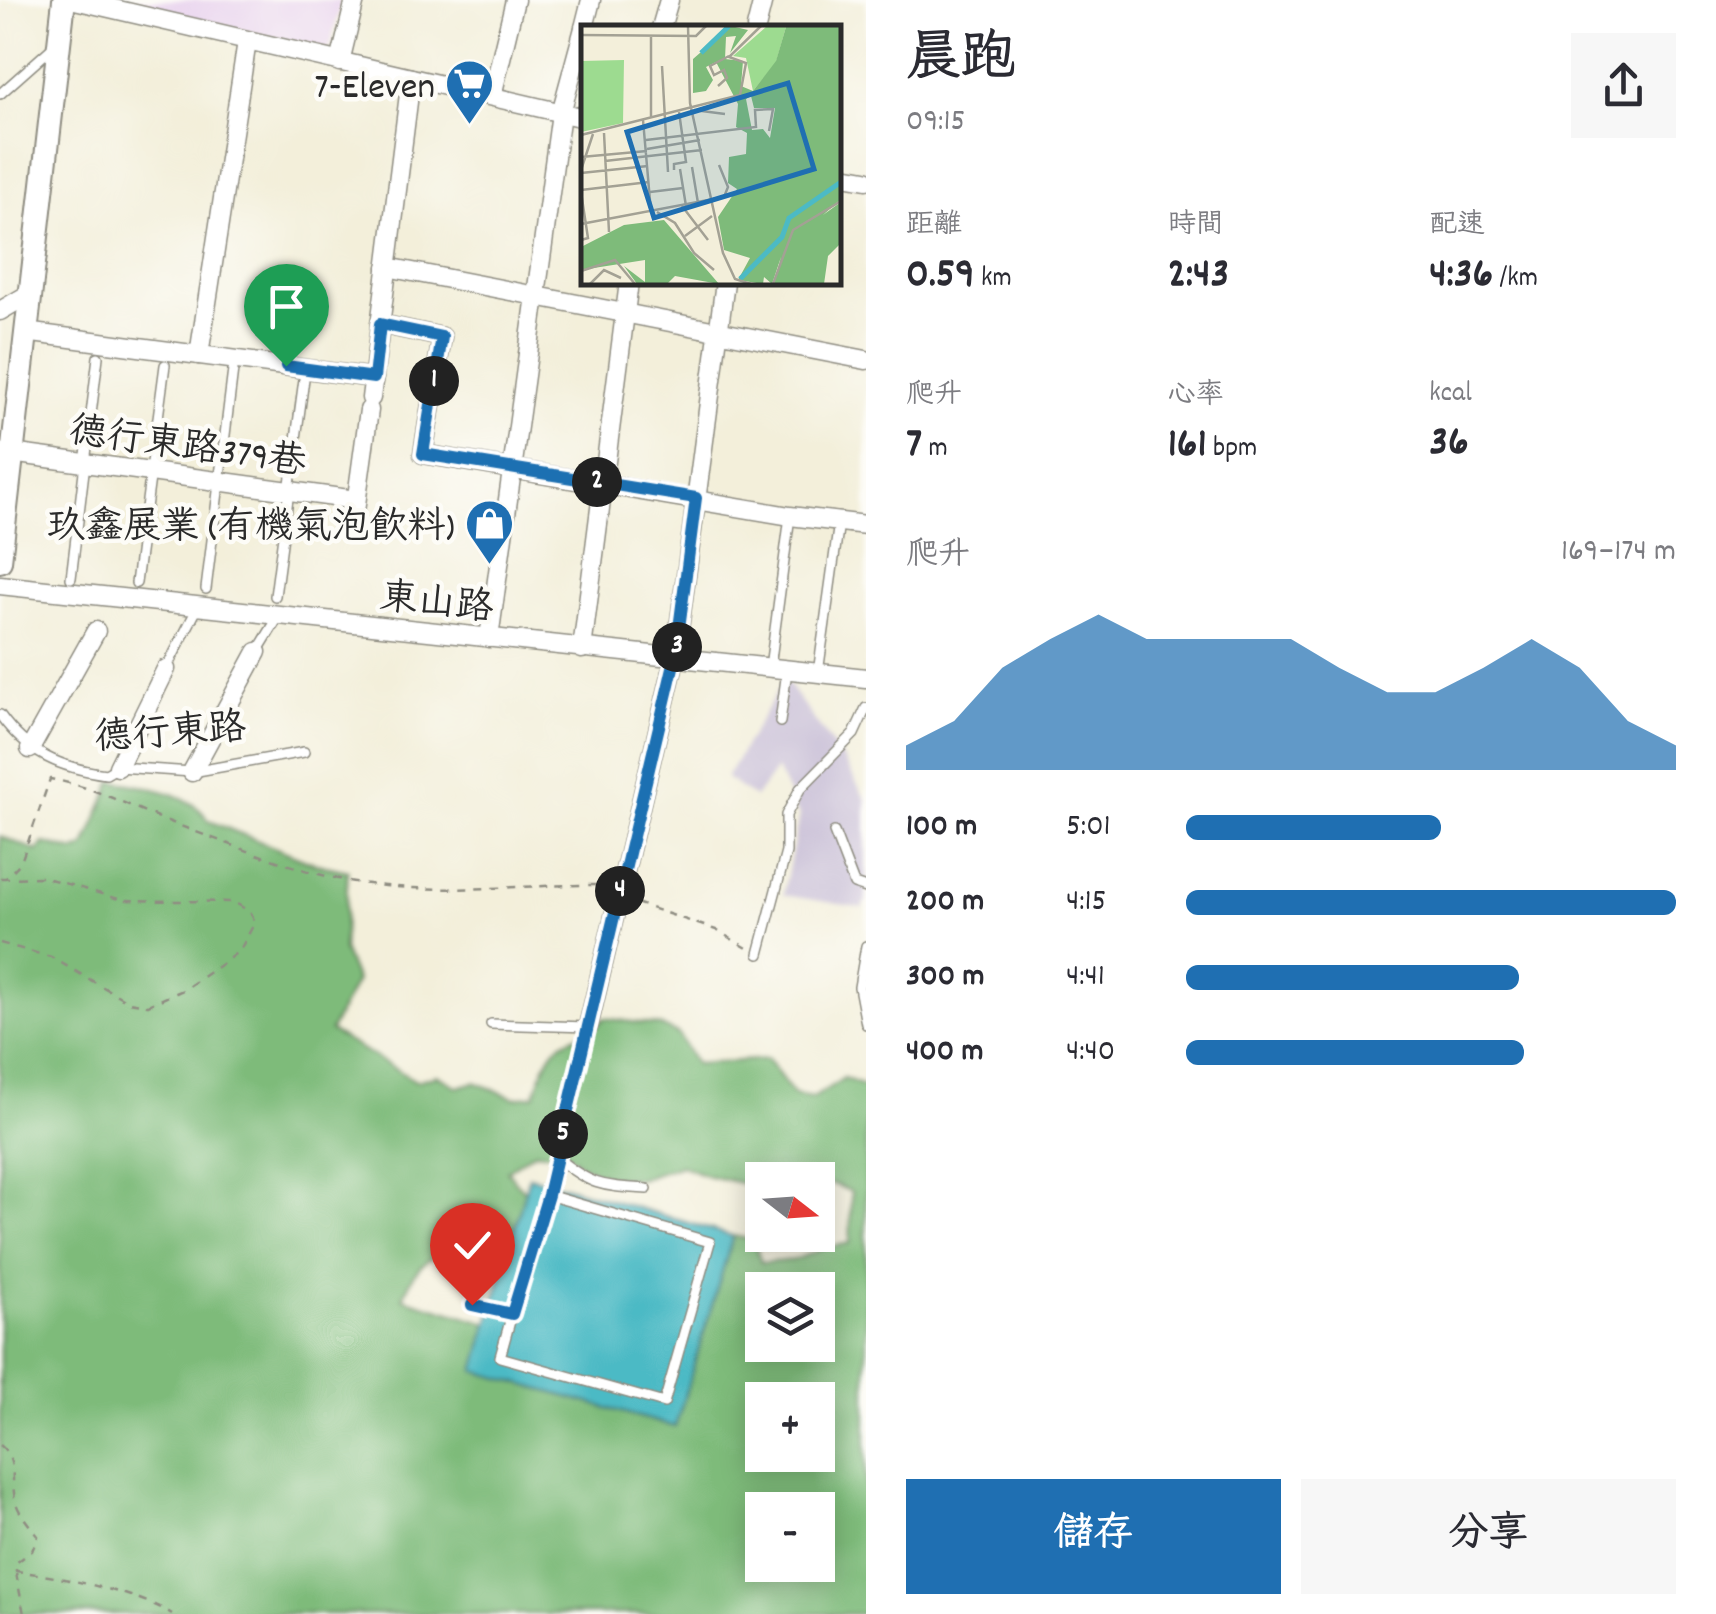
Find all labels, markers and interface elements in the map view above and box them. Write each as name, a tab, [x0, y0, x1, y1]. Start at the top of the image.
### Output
text: 晨跑	[906, 23, 1016, 102]
inset map	[581, 25, 841, 285]
button: share	[1571, 33, 1676, 138]
supermarket icon: 7-Eleven	[444, 58, 496, 126]
place label: 7-Eleven	[314, 62, 435, 117]
text: 09:15	[906, 100, 965, 146]
text: 距離	[906, 207, 962, 247]
text: 時間	[1168, 207, 1224, 247]
text: 配速	[1429, 207, 1485, 247]
text: 0.59	[906, 247, 975, 307]
text: 2:43	[1168, 247, 1229, 307]
text: 4:36	[1429, 247, 1493, 307]
text: km	[975, 260, 1012, 300]
text: /km	[1493, 260, 1538, 300]
pin	[244, 264, 329, 367]
icon: arrive	[259, 279, 314, 334]
pin: 1	[409, 356, 459, 406]
text: 1	[431, 361, 437, 401]
text: kcal	[1429, 375, 1472, 415]
text: 爬升	[906, 377, 962, 417]
text: 心率	[1168, 377, 1224, 417]
street label: 德行東路379巷	[65, 406, 309, 493]
text: 36	[1429, 415, 1469, 475]
text: 7	[906, 417, 922, 477]
text: 161	[1168, 417, 1207, 477]
text: m	[922, 430, 948, 470]
text: bpm	[1207, 430, 1257, 470]
pin: 2	[572, 457, 622, 507]
text: 2	[591, 462, 603, 502]
shop icon: 玖鑫展業 (有機氣泡飲料)	[464, 498, 516, 566]
place label: 玖鑫展業 (有機氣泡飲料)	[47, 502, 455, 557]
text: 169–174 m	[1561, 530, 1676, 576]
text: 爬升	[906, 534, 970, 580]
street label: 東山路	[377, 572, 496, 639]
pin: 3	[652, 622, 702, 672]
text: 3	[671, 627, 683, 667]
street label: 德行東路	[93, 703, 248, 768]
text: 100 m	[906, 805, 977, 851]
text: 5:01	[1066, 805, 1111, 851]
pin: 4	[595, 866, 645, 916]
text: 4	[614, 871, 626, 911]
text: 200 m	[906, 880, 984, 926]
text: 4:15	[1066, 880, 1106, 926]
text: 300 m	[906, 955, 984, 1001]
text: 4:41	[1066, 955, 1105, 1001]
text: 400 m	[906, 1030, 983, 1076]
text: 4:40	[1066, 1030, 1115, 1076]
pin: 5	[538, 1109, 588, 1159]
text: 5	[557, 1114, 569, 1154]
north arrow	[745, 1162, 835, 1252]
map controls	[745, 1162, 835, 1582]
pin	[430, 1203, 515, 1306]
icon: check	[445, 1218, 500, 1273]
button: layers	[745, 1272, 835, 1362]
button: +	[745, 1382, 835, 1472]
button: 儲存	[906, 1479, 1281, 1594]
button: 分享	[1301, 1479, 1676, 1594]
button: −	[745, 1492, 835, 1582]

